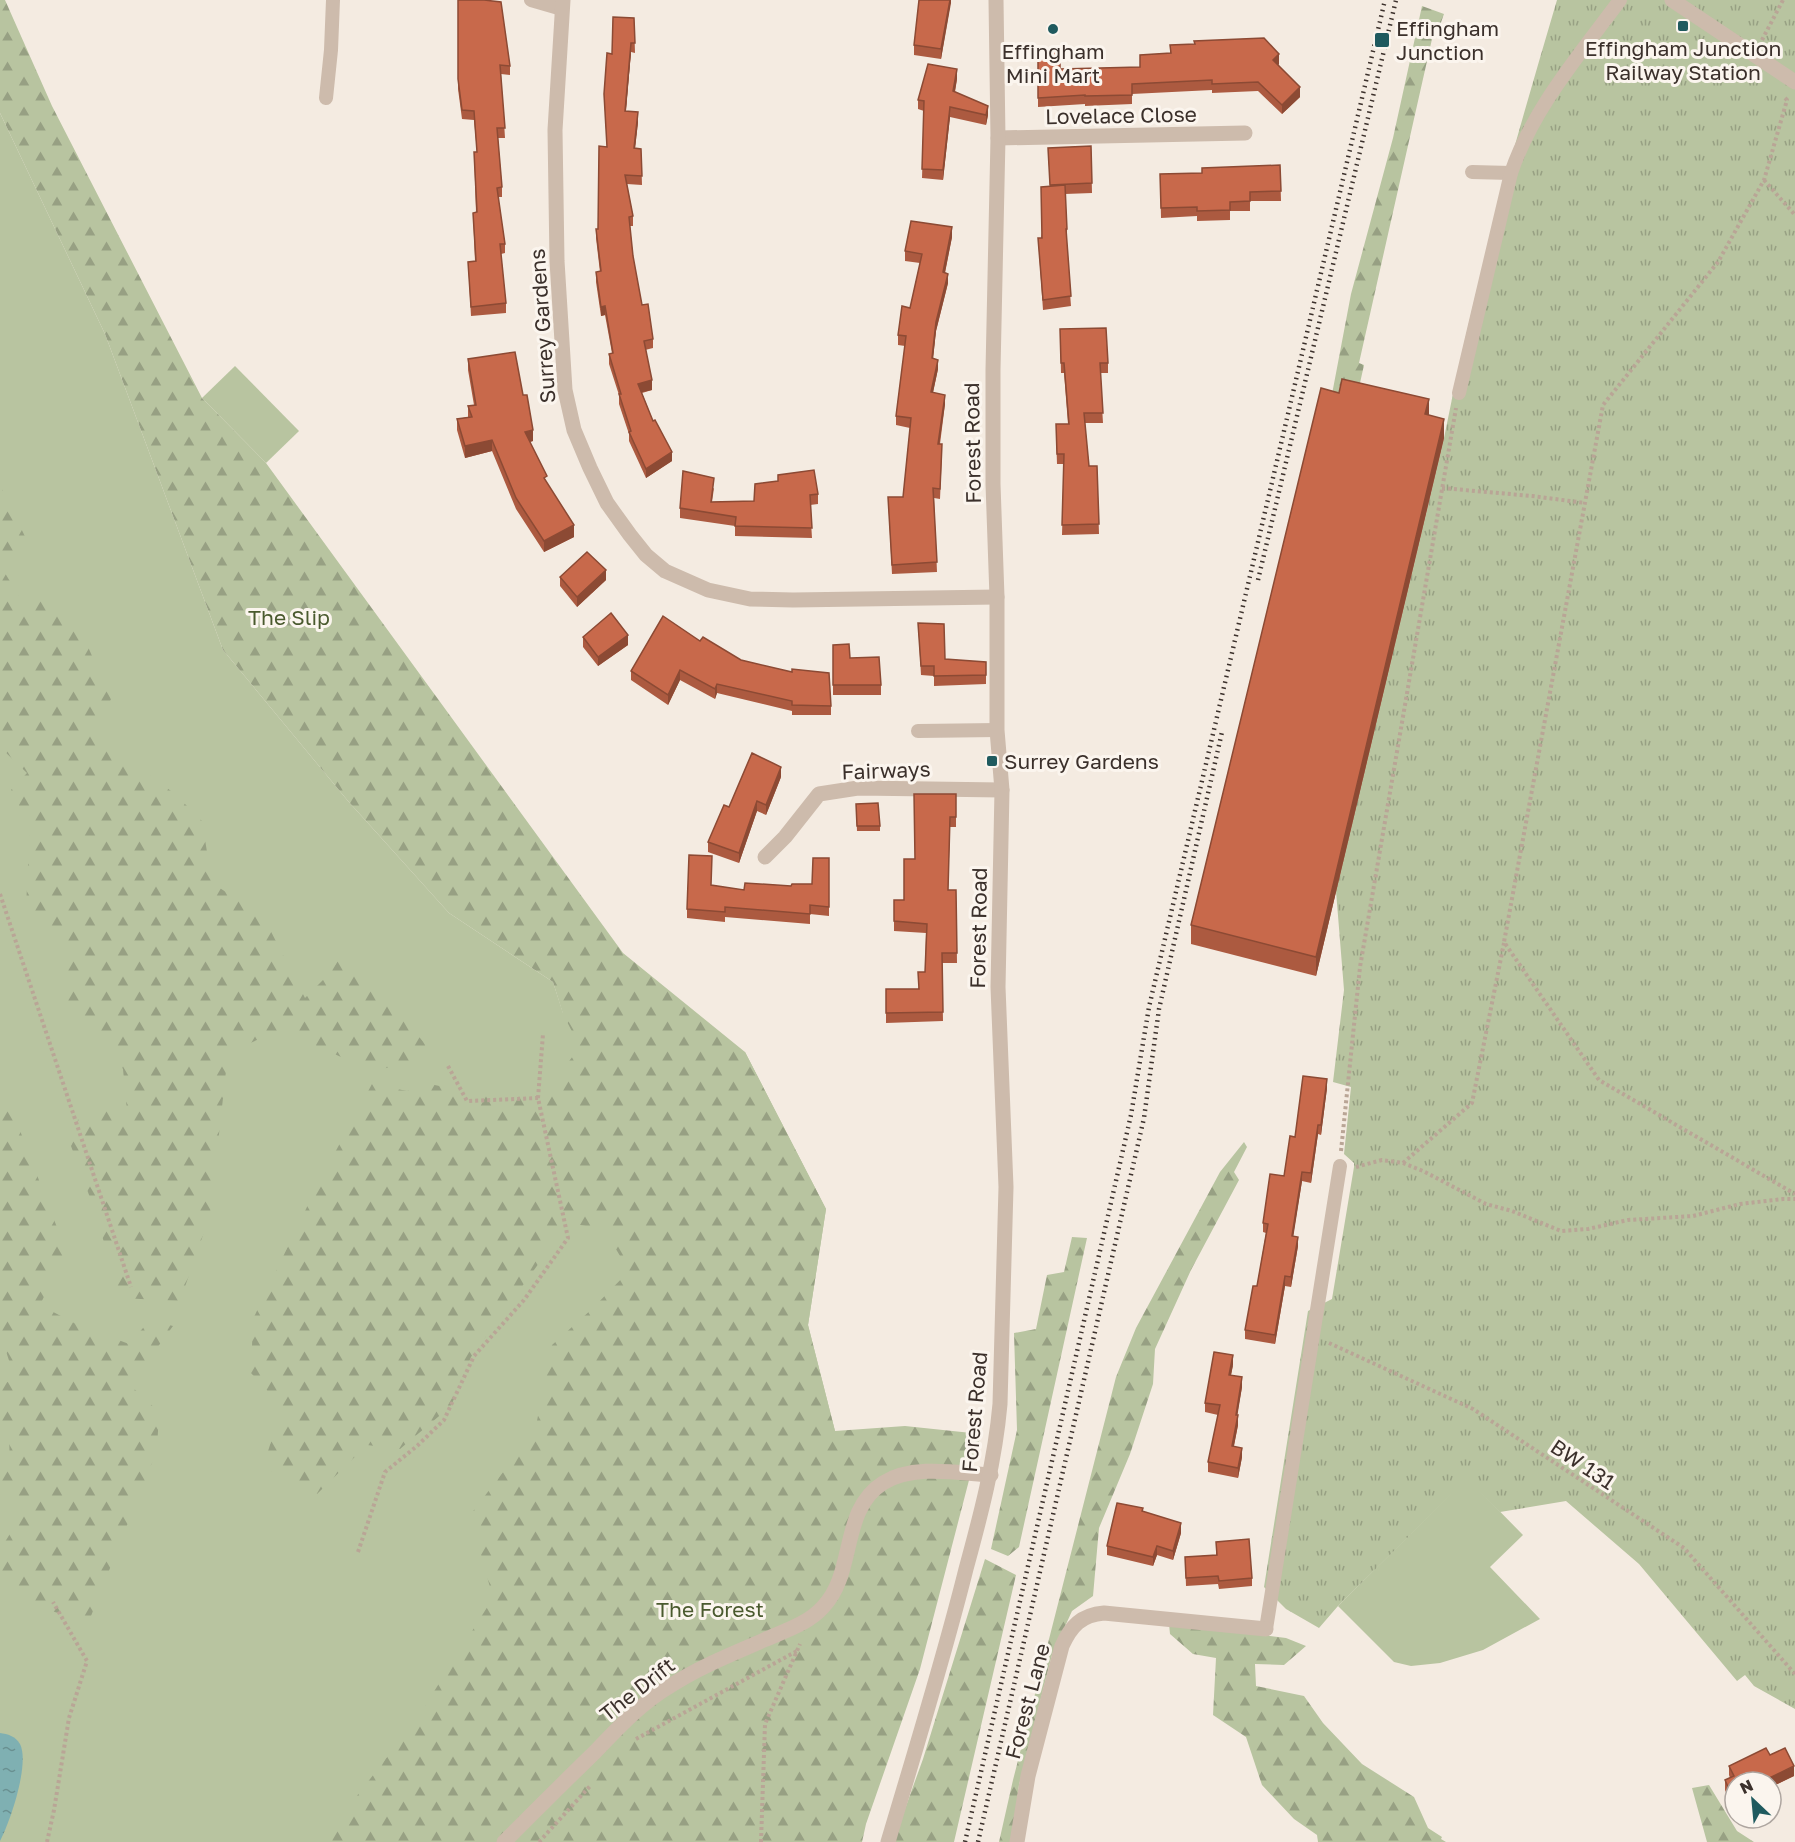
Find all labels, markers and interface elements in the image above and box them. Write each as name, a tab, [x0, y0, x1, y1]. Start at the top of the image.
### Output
place label: Effingham Junction	[1396, 15, 1499, 65]
marker: Effingham Junction Railway Station	[1676, 19, 1690, 33]
marker: Effingham Mini Mart	[1046, 22, 1060, 36]
marker: Effingham Junction	[1373, 31, 1391, 49]
place label: Effingham Junction Railway Station	[1585, 35, 1781, 85]
place label: Effingham Mini Mart	[1001, 38, 1105, 88]
street label: Lovelace Close	[1045, 101, 1197, 129]
street label: Surrey Gardens	[524, 248, 560, 404]
street label: Forest Road	[958, 382, 986, 504]
park label: The Slip	[248, 604, 330, 630]
place label: Surrey Gardens	[1004, 748, 1159, 774]
marker: Surrey Gardens	[985, 754, 999, 768]
street label: Fairways	[841, 755, 931, 785]
street label: Forest Road	[964, 867, 992, 989]
street label: Forest Road	[956, 1350, 992, 1474]
street label: BW 131	[1546, 1433, 1620, 1495]
park label: The Forest	[656, 1596, 764, 1622]
street label: Forest Lane	[999, 1640, 1055, 1762]
street label: The Drift	[594, 1652, 680, 1726]
north arrow	[1723, 1770, 1783, 1830]
text: N	[1737, 1775, 1756, 1798]

